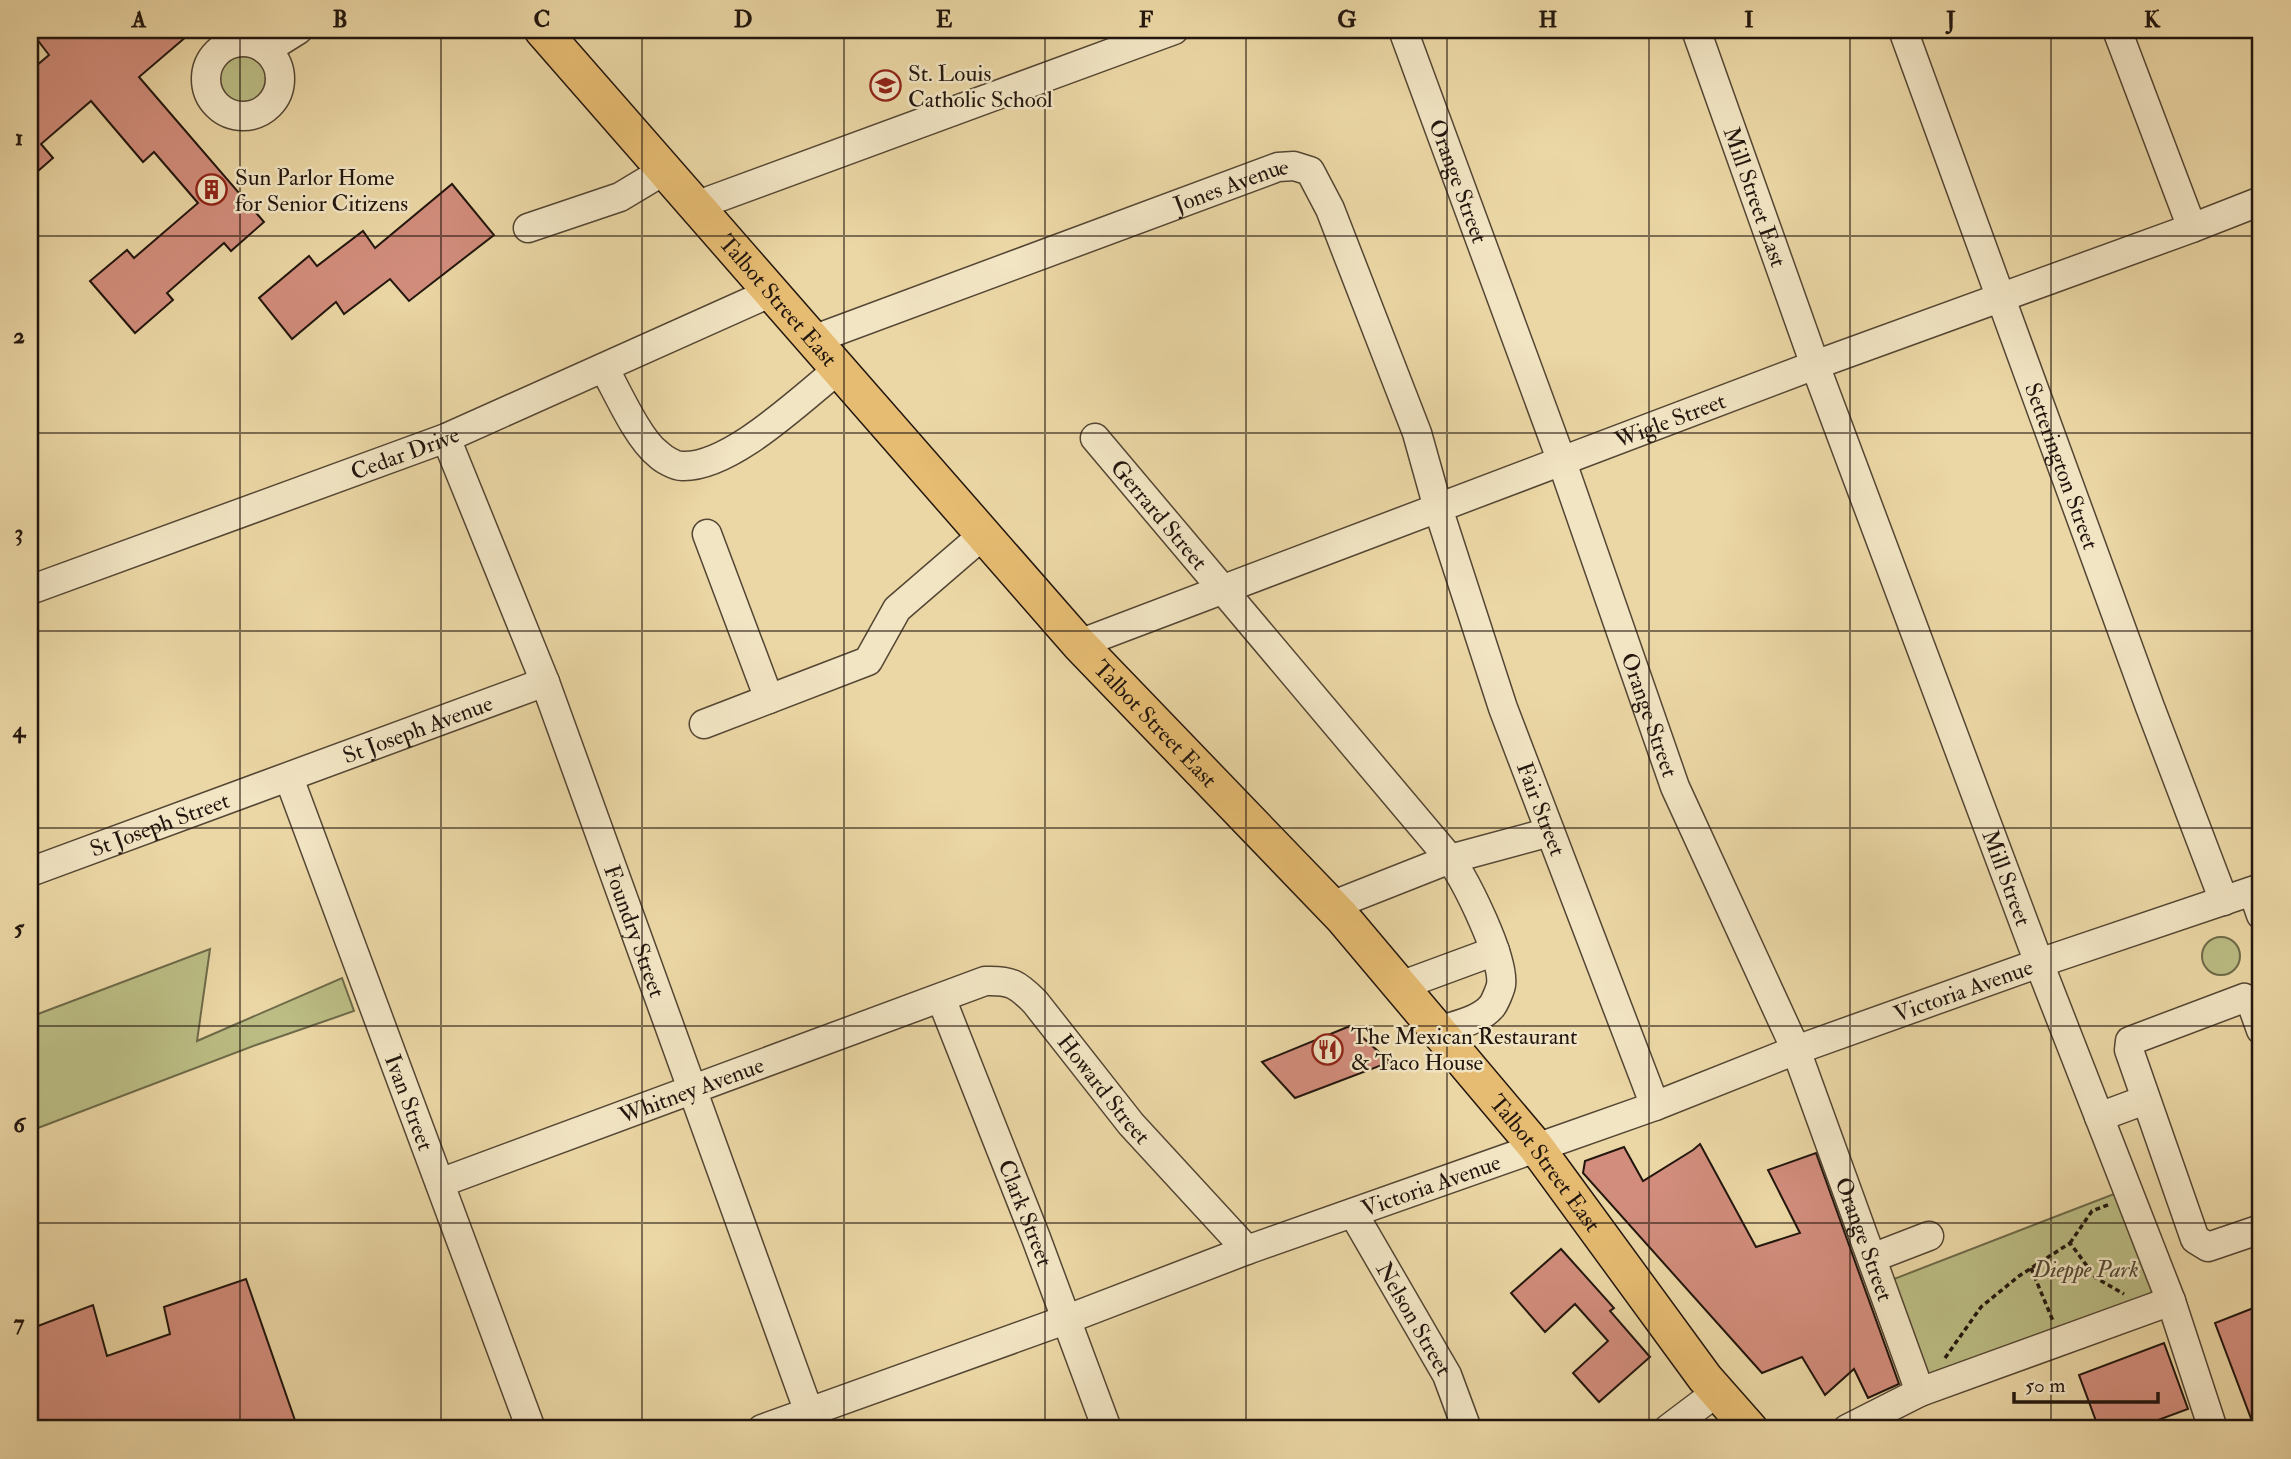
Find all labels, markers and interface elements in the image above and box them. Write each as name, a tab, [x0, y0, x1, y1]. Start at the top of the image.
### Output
text: A	[131, 5, 147, 34]
text: B	[332, 5, 348, 34]
text: C	[534, 5, 550, 34]
text: D	[734, 5, 752, 34]
text: E	[936, 5, 953, 34]
text: F	[1139, 5, 1154, 34]
text: G	[1337, 5, 1357, 34]
text: H	[1539, 5, 1558, 34]
text: I	[1744, 5, 1754, 34]
text: J	[1945, 5, 1956, 35]
text: K	[2144, 5, 2161, 34]
place label: St. Louis Catholic School	[908, 59, 1053, 114]
school or university icon: St. Louis Catholic School	[868, 69, 902, 103]
street label: Orange Street	[1423, 115, 1495, 247]
text: 1	[15, 123, 23, 152]
street label: Mill Street East	[1717, 123, 1793, 271]
street label: Jones Avenue	[1169, 152, 1290, 219]
place label: Sun Parlor Home for Senior Citizens	[235, 163, 408, 218]
building icon: Sun Parlor Home for Senior Citizens	[195, 173, 229, 207]
street label: Talbot Street East	[713, 228, 844, 372]
text: 2	[13, 321, 25, 350]
street label: Setterington Street	[2018, 378, 2106, 553]
street label: Wigle Street	[1609, 386, 1730, 455]
street label: Cedar Drive	[347, 419, 464, 486]
street label: Gerrard Street	[1105, 453, 1214, 576]
text: 3	[15, 518, 23, 547]
street label: Orange Street	[1615, 649, 1685, 781]
street label: Talbot Street East	[1087, 654, 1224, 793]
street label: St Joseph Avenue	[339, 688, 497, 770]
text: 4	[12, 715, 27, 744]
street label: Fair Street	[1510, 758, 1573, 860]
street label: St Joseph Street	[86, 785, 233, 863]
street label: Mill Street	[1976, 826, 2038, 930]
street label: Foundry Street	[598, 861, 672, 1001]
text: 5	[14, 913, 25, 942]
street label: Victoria Avenue	[1890, 952, 2037, 1028]
place label: The Mexican Restaurant & Taco House	[1351, 1022, 1578, 1077]
street label: Howard Street	[1051, 1028, 1157, 1150]
restaurant icon: The Mexican Restaurant & Taco House	[1311, 1032, 1345, 1066]
street label: Ivan Street	[378, 1050, 441, 1154]
street label: Whitney Avenue	[614, 1050, 768, 1130]
street label: Talbot Street East	[1483, 1088, 1608, 1237]
text: 6	[13, 1110, 27, 1139]
street label: Victoria Avenue	[1357, 1147, 1505, 1223]
street label: Clark Street	[992, 1155, 1060, 1270]
street label: Orange Street	[1829, 1173, 1900, 1305]
park label: Dieppe Park	[2032, 1255, 2139, 1284]
street label: Nelson Street	[1370, 1256, 1459, 1381]
text: 7	[14, 1308, 25, 1337]
scale bar	[2014, 1361, 2158, 1405]
text: 50 m	[2025, 1372, 2066, 1399]

